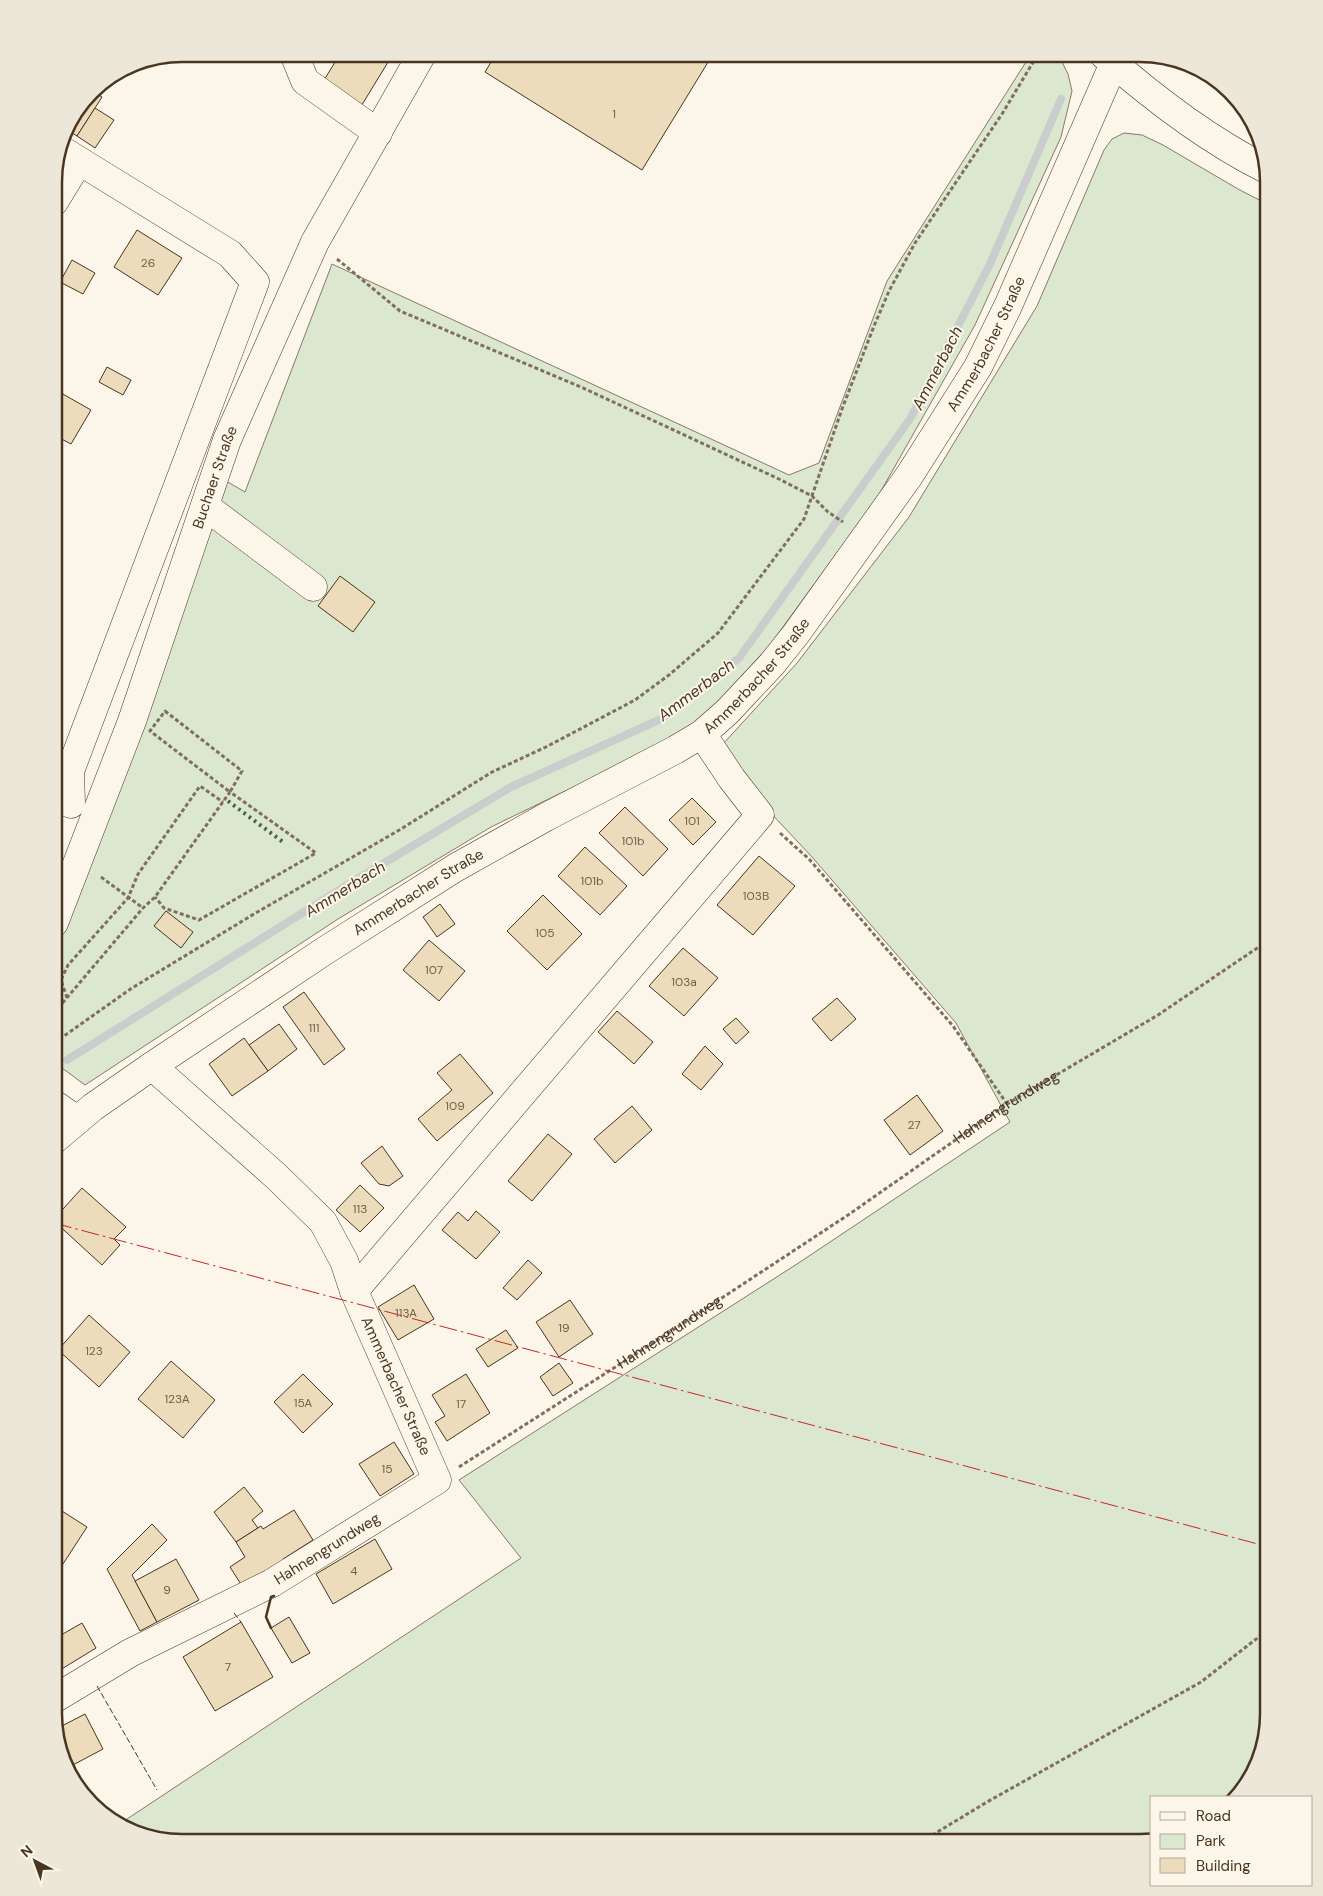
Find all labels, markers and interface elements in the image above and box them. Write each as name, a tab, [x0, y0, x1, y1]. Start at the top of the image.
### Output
house number: 1	[612, 106, 616, 122]
house number: 26	[141, 255, 155, 271]
street label: Ammerbacher Straße	[942, 273, 1030, 415]
water label: Ammerbach	[907, 323, 967, 414]
street label: Buchaer Straße	[188, 422, 242, 531]
street label: Ammerbacher Straße	[699, 614, 814, 738]
water label: Ammerbach	[653, 654, 739, 726]
house number: 101	[684, 813, 700, 829]
house number: 101b	[621, 833, 645, 849]
street label: Ammerbacher Straße	[349, 844, 487, 940]
water label: Ammerbach	[300, 856, 389, 923]
house number: 101b	[580, 873, 604, 889]
house number: 103B	[743, 888, 769, 904]
house number: 105	[535, 925, 555, 941]
house number: 107	[425, 962, 443, 978]
house number: 103a	[671, 974, 697, 990]
house number: 111	[308, 1020, 320, 1036]
street label: Hahnengrundweg	[950, 1066, 1062, 1148]
house number: 109	[445, 1098, 465, 1114]
house number: 27	[907, 1117, 921, 1133]
house number: 113	[353, 1201, 367, 1217]
street label: Hahnengrundweg	[613, 1291, 726, 1373]
house number: 113A	[395, 1305, 417, 1321]
street label: Ammerbacher Straße	[356, 1313, 436, 1459]
house number: 19	[558, 1320, 570, 1336]
house number: 123	[85, 1343, 103, 1359]
house number: 123A	[164, 1391, 190, 1407]
house number: 15A	[294, 1395, 312, 1411]
house number: 17	[456, 1396, 466, 1412]
house number: 15	[381, 1461, 393, 1477]
street label: Hahnengrundweg	[270, 1508, 384, 1589]
house number: 4	[350, 1563, 358, 1579]
house number: 9	[163, 1582, 171, 1598]
house number: 7	[225, 1659, 231, 1675]
legend	[1150, 1796, 1313, 1886]
text: Road	[1196, 1806, 1231, 1826]
text: Park	[1196, 1831, 1226, 1851]
north arrow	[10, 1836, 60, 1886]
text: N	[17, 1841, 36, 1861]
text: Building	[1196, 1856, 1251, 1876]

